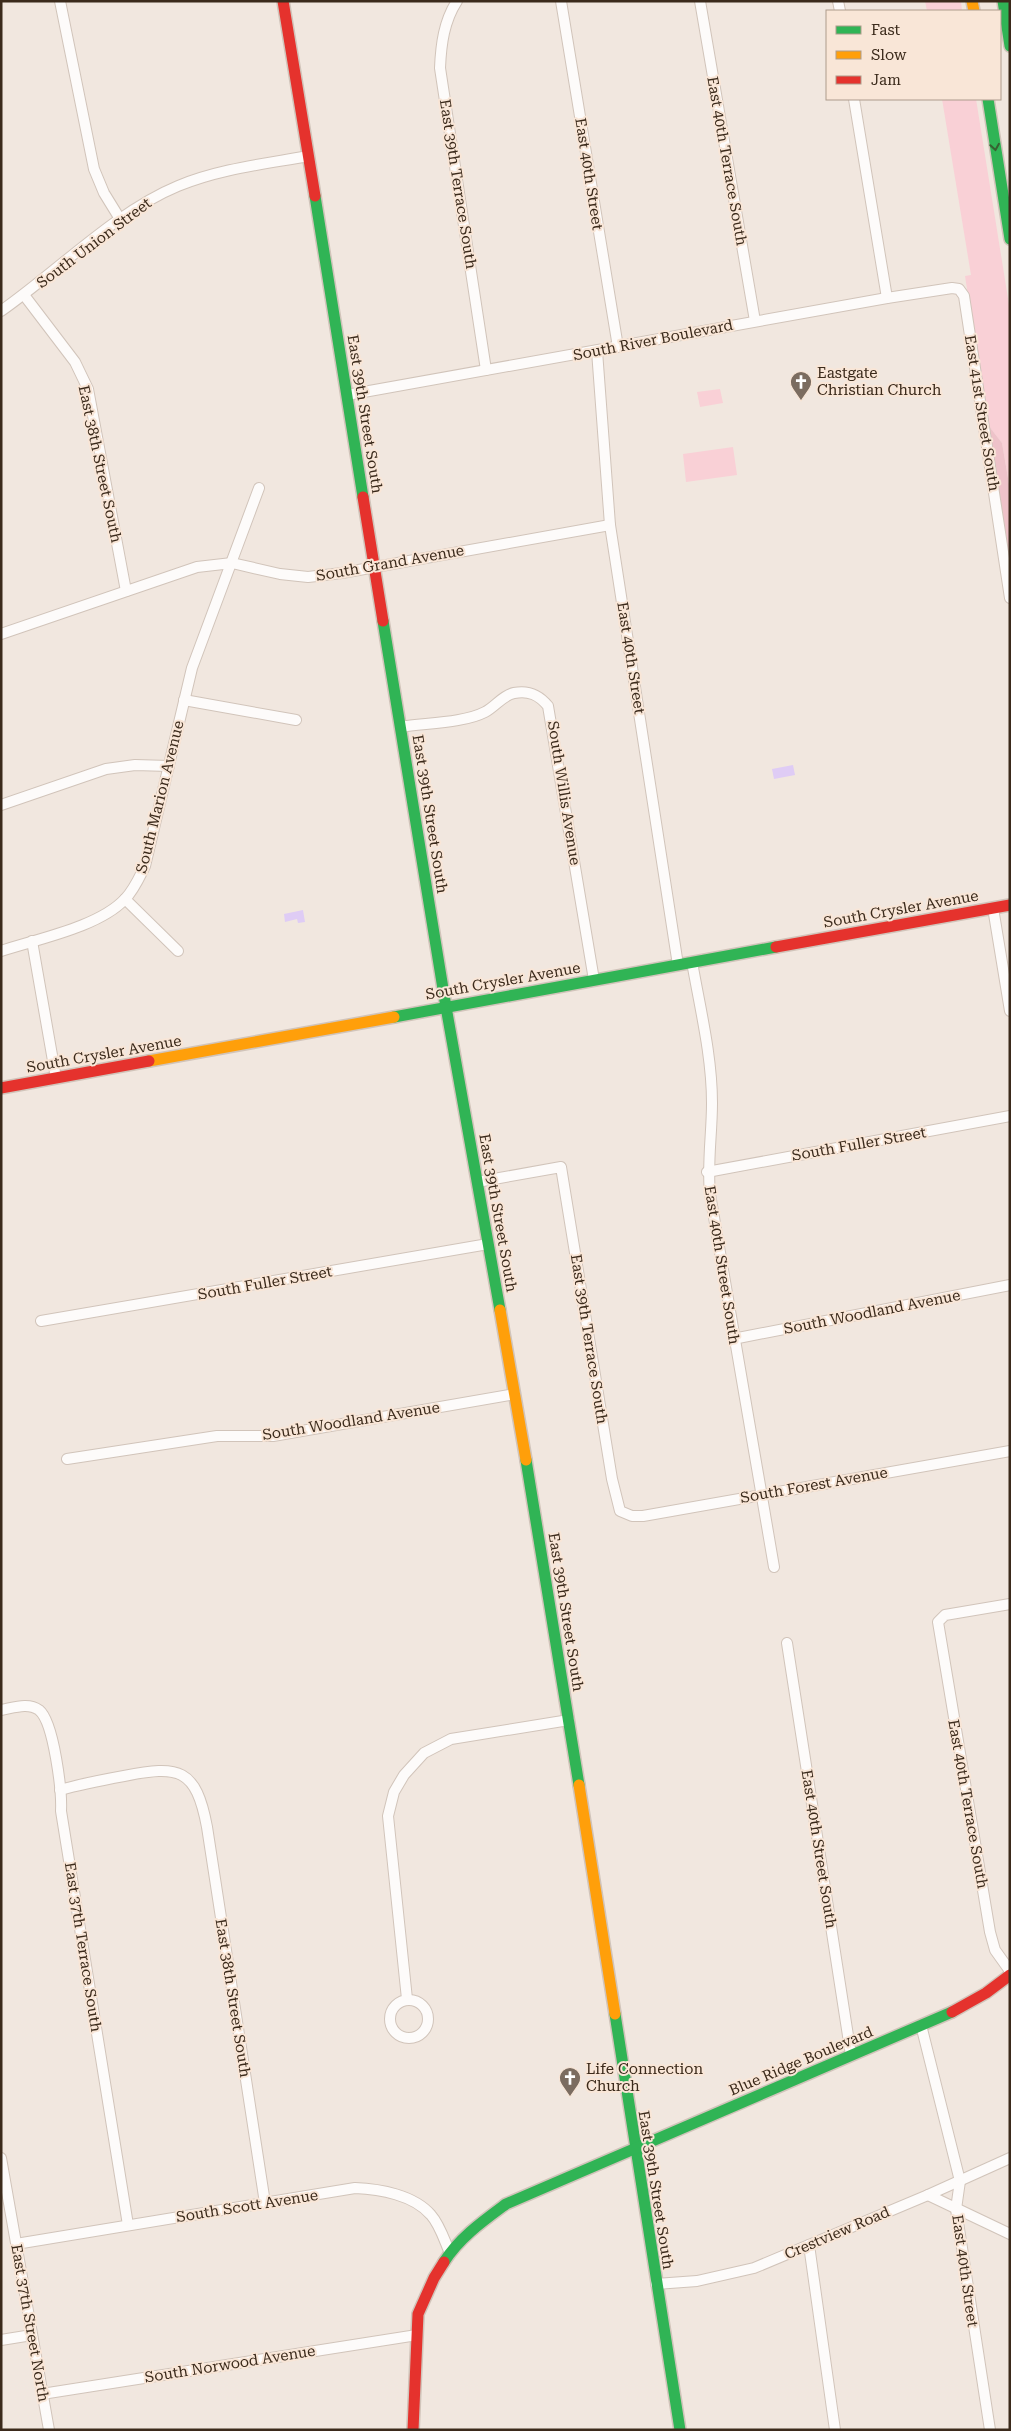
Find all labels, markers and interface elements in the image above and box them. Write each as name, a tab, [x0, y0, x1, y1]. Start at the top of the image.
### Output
legend	[826, 10, 1001, 100]
text: Fast	[871, 21, 901, 39]
text: Slow	[871, 46, 907, 64]
text: Jam	[871, 71, 901, 89]
street label: East 40th Terrace South	[703, 75, 751, 247]
street label: East 39th Terrace South	[436, 98, 480, 270]
street label: East 40th Street	[571, 117, 607, 232]
one-way arrow	[990, 143, 1000, 151]
street label: South Union Street	[33, 194, 155, 292]
street label: South River Boulevard	[571, 316, 735, 364]
street label: East 39th Street South	[344, 333, 386, 495]
street label: East 41st Street South	[961, 334, 1003, 493]
place label: Eastgate Christian Church	[817, 364, 942, 399]
church icon: Eastgate Christian Church	[789, 370, 813, 401]
street label: East 38th Street South	[75, 384, 126, 545]
street label: South Grand Avenue	[315, 541, 465, 585]
street label: East 40th Street	[613, 601, 649, 716]
street label: South Marion Avenue	[132, 719, 188, 875]
street label: South Willis Avenue	[544, 719, 584, 867]
street label: East 39th Street South	[409, 733, 451, 895]
street label: South Crysler Avenue	[822, 887, 980, 931]
street label: South Crysler Avenue	[424, 959, 582, 1003]
street label: South Crysler Avenue	[25, 1032, 183, 1076]
street label: South Fuller Street	[790, 1123, 928, 1165]
street label: East 39th Street South	[475, 1132, 521, 1294]
street label: East 40th Street South	[701, 1184, 743, 1346]
street label: East 39th Terrace South	[567, 1253, 611, 1425]
street label: South Fuller Street	[196, 1262, 334, 1304]
street label: South Woodland Avenue	[782, 1286, 962, 1338]
street label: South Woodland Avenue	[261, 1398, 441, 1444]
street label: South Forest Avenue	[739, 1463, 889, 1507]
street label: East 39th Street South	[545, 1531, 587, 1693]
street label: East 40th Terrace South	[944, 1718, 992, 1890]
street label: East 40th Street South	[798, 1768, 840, 1930]
street label: East 37th Terrace South	[61, 1861, 105, 2033]
street label: East 38th Street South	[212, 1917, 254, 2079]
street label: Blue Ridge Boulevard	[726, 2022, 876, 2099]
place label: Life Connection Church	[586, 2060, 704, 2095]
church icon: Life Connection Church	[558, 2066, 582, 2097]
street label: East 39th Street South	[635, 2109, 677, 2271]
street label: South Scott Avenue	[175, 2186, 319, 2226]
street label: Crestview Road	[782, 2203, 893, 2263]
street label: East 40th Street	[948, 2214, 982, 2329]
street label: East 37th Street North	[7, 2243, 53, 2404]
street label: South Norwood Avenue	[143, 2342, 317, 2386]

